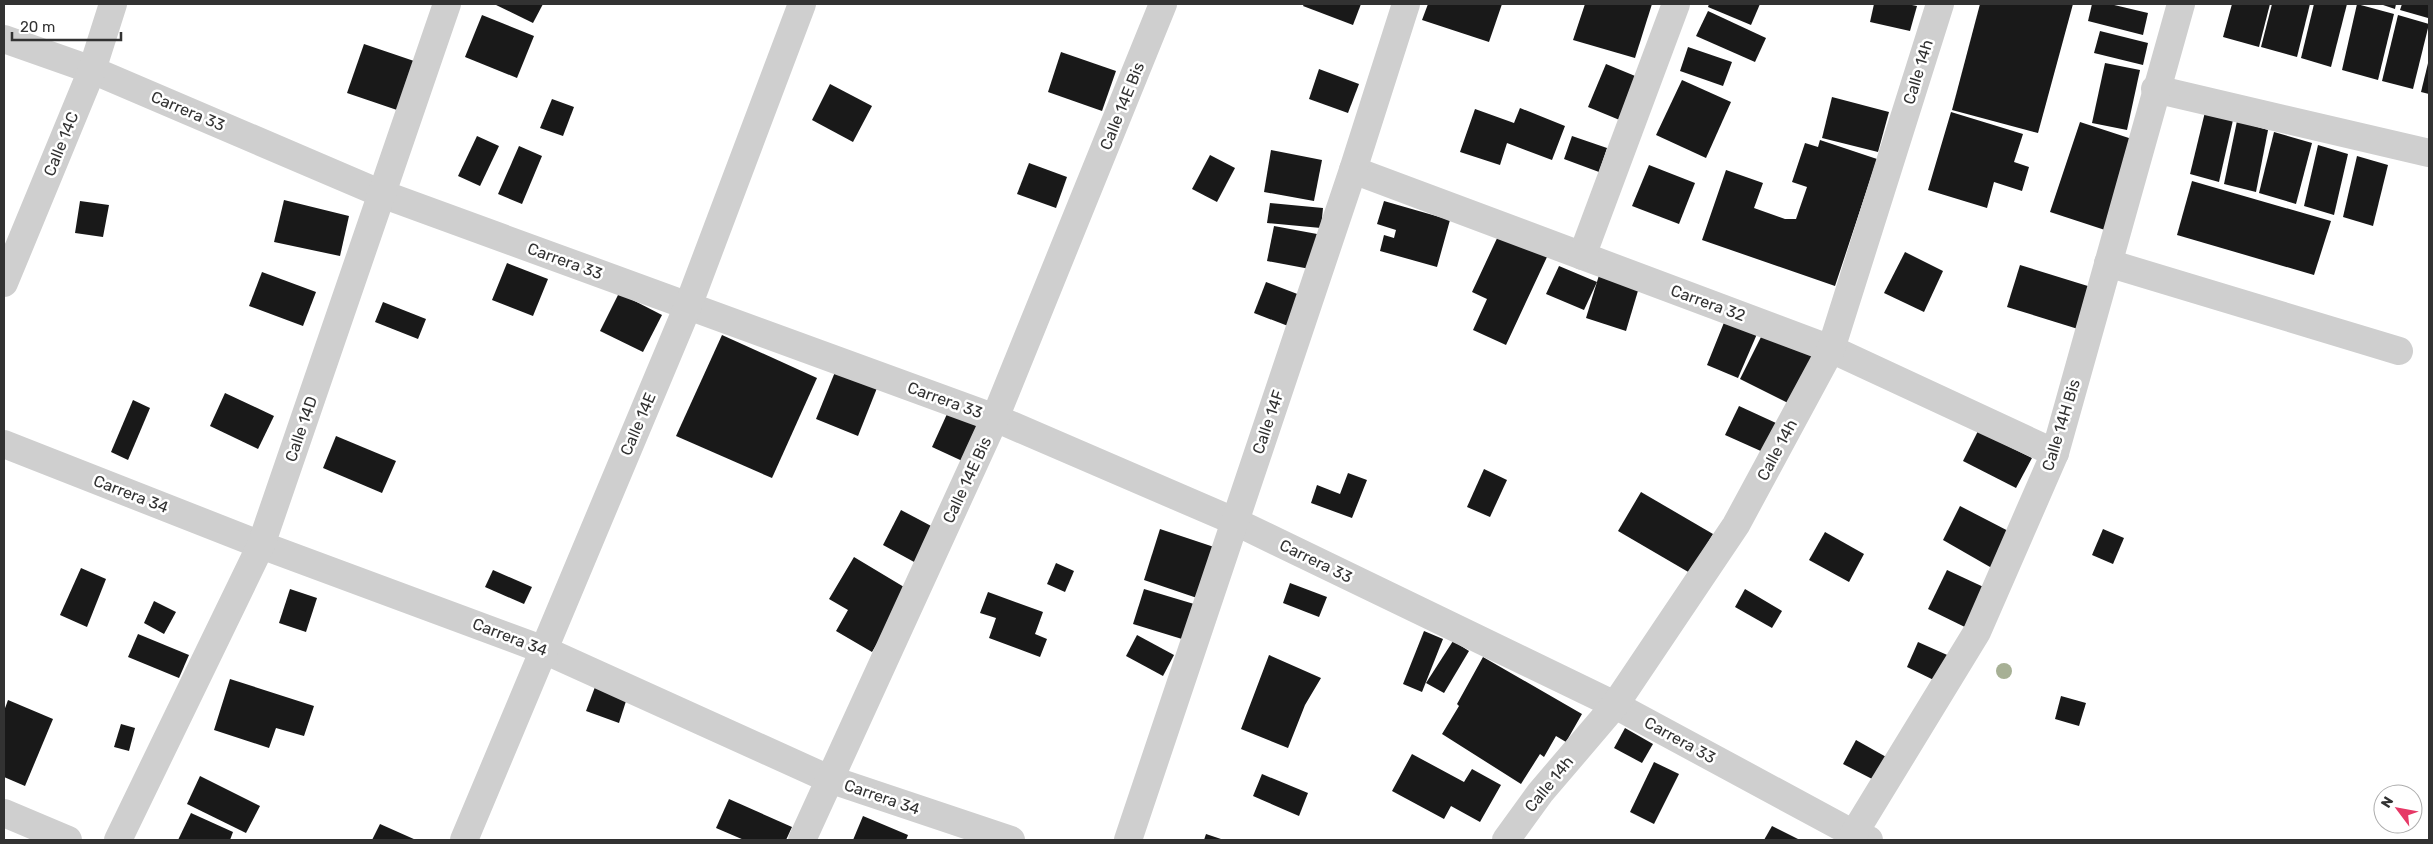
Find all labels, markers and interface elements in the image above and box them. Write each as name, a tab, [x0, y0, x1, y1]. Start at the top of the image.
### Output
scale bar	[12, 10, 121, 42]
text: 20 m	[20, 18, 55, 36]
street label: Calle 14h	[1899, 37, 1937, 107]
street label: Calle 14E Bis	[1096, 59, 1148, 153]
street label: Carrera 33	[148, 87, 228, 135]
street label: Calle 14C	[40, 109, 82, 179]
street label: Carrera 33	[525, 239, 605, 283]
street label: Carrera 32	[1668, 281, 1748, 325]
street label: Calle 14H Bis	[2038, 377, 2084, 473]
street label: Carrera 33	[905, 378, 985, 422]
street label: Calle 14F	[1248, 388, 1288, 456]
street label: Calle 14E	[616, 390, 660, 458]
street label: Calle 14D	[281, 394, 321, 464]
street label: Calle 14h	[1753, 416, 1801, 484]
street label: Calle 14E Bis	[939, 434, 995, 526]
street label: Carrera 34	[91, 471, 171, 517]
street label: Carrera 33	[1277, 535, 1355, 587]
street label: Carrera 34	[470, 614, 550, 660]
street label: Carrera 33	[1641, 713, 1719, 767]
street label: Calle 14h	[1521, 752, 1577, 816]
street label: Carrera 34	[842, 775, 922, 819]
north arrow	[2373, 784, 2423, 834]
text: N	[2378, 794, 2397, 811]

